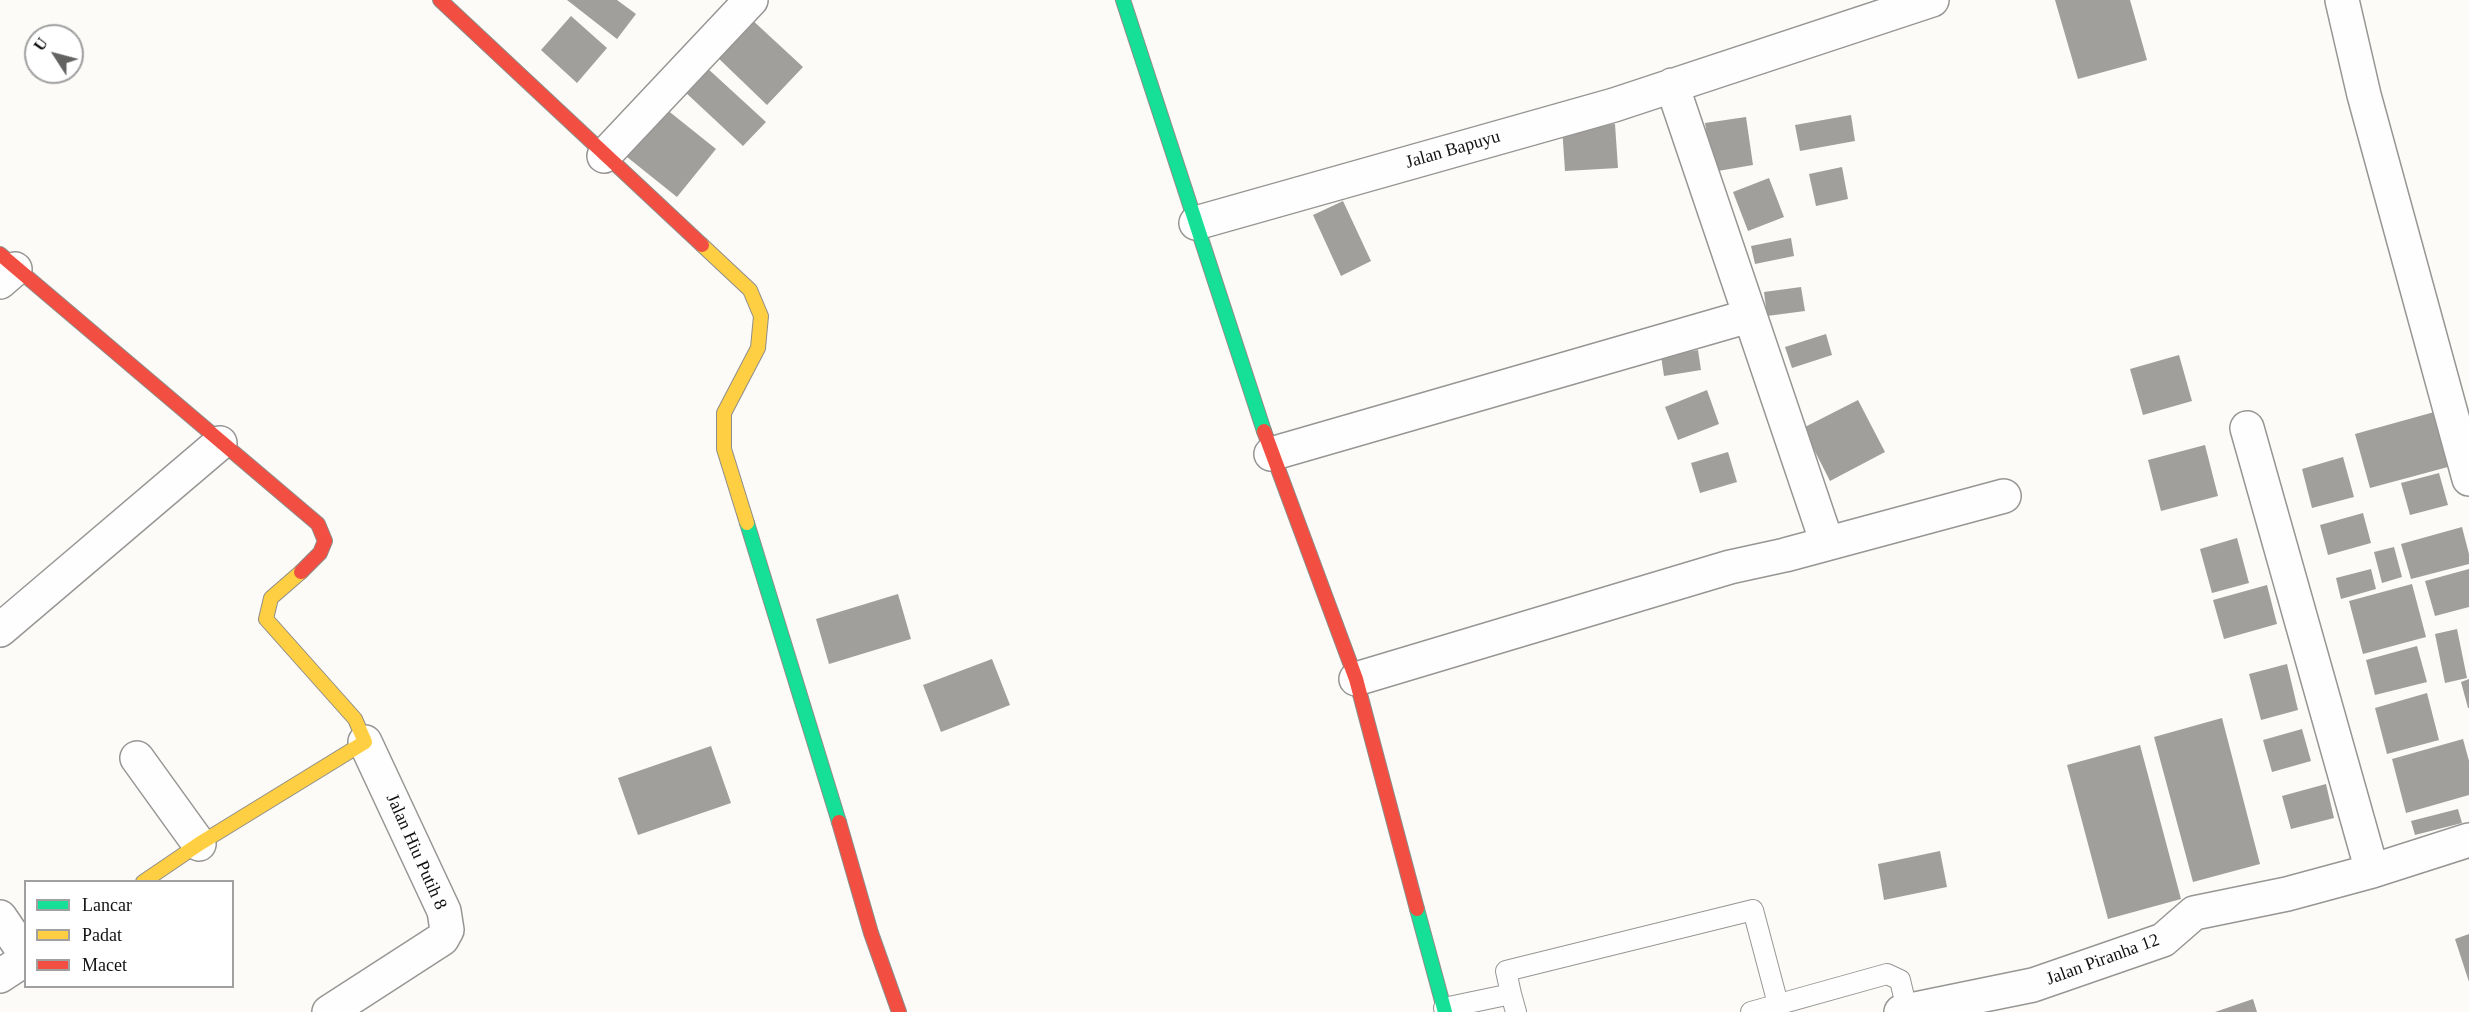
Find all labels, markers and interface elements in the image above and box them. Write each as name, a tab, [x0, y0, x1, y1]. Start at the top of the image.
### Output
north arrow	[24, 24, 84, 84]
text: U	[30, 35, 51, 54]
street label: Jalan Bapuyu	[1403, 126, 1503, 174]
street label: Jalan Hiu Putih 8	[381, 791, 451, 913]
legend	[24, 880, 234, 988]
text: Lancar	[82, 895, 132, 915]
text: Padat	[82, 925, 122, 945]
street label: Jalan Piranha 12	[2043, 930, 2163, 990]
text: Macet	[82, 955, 127, 975]

